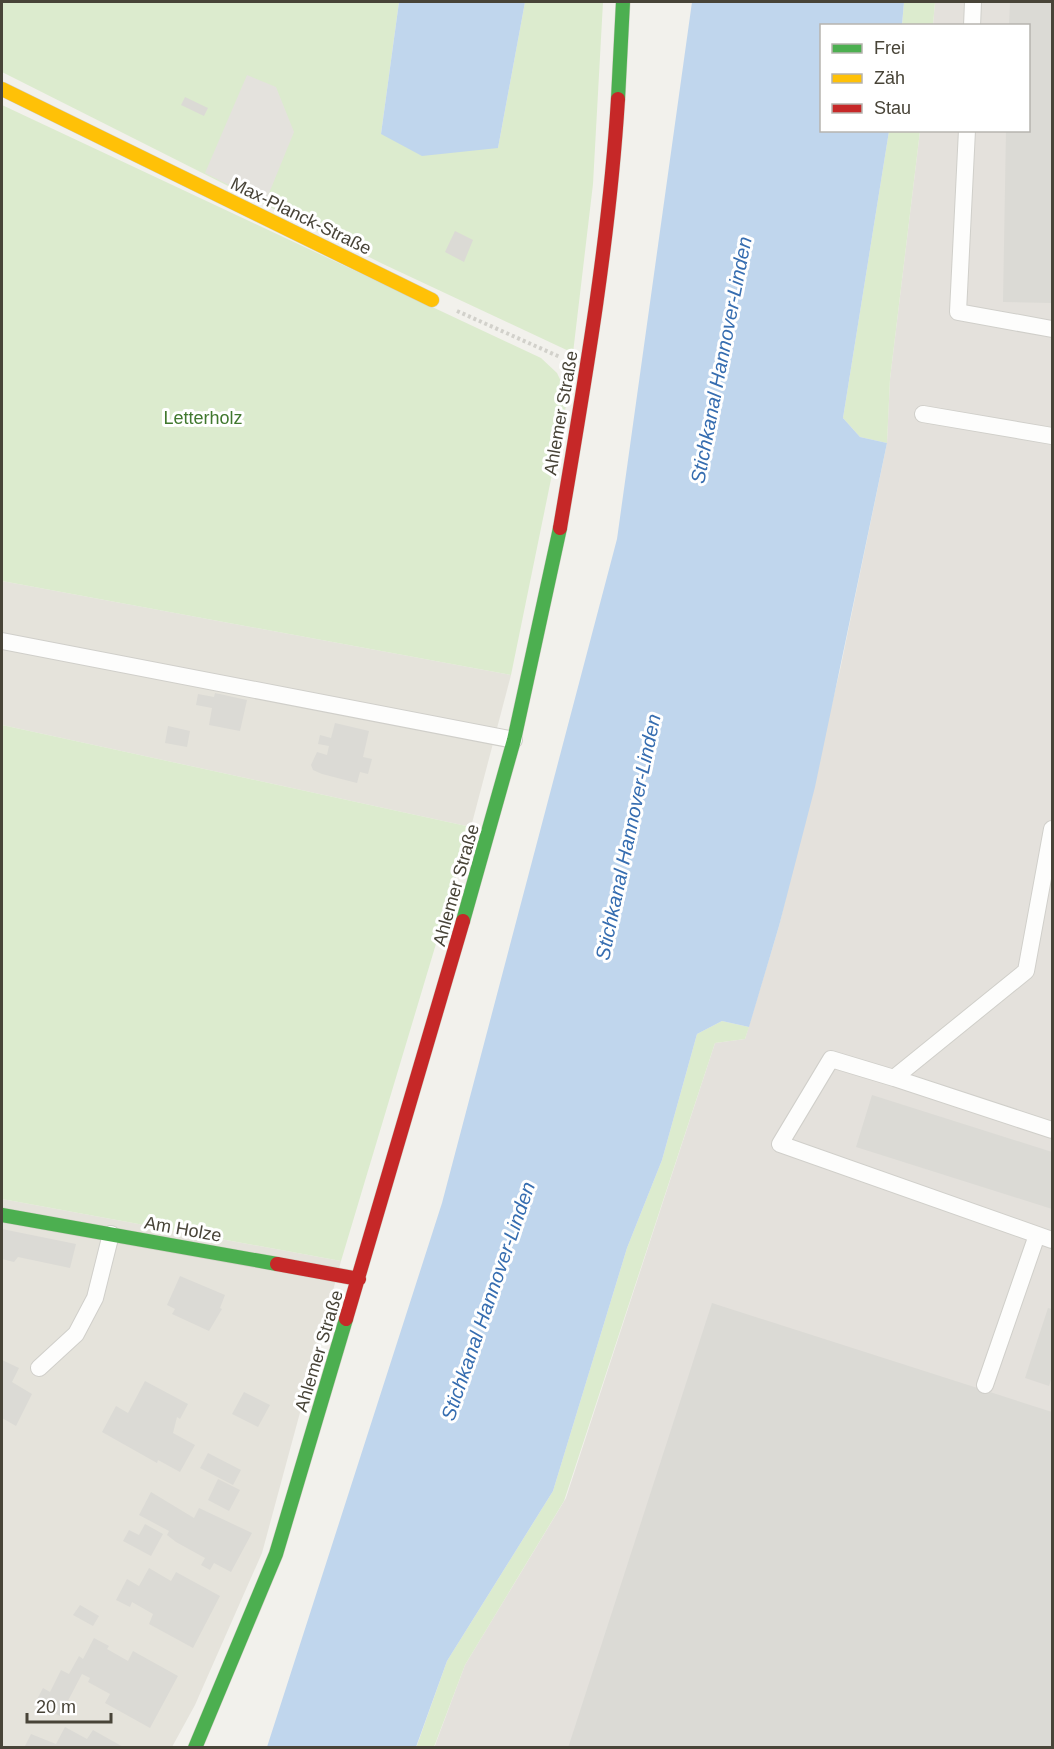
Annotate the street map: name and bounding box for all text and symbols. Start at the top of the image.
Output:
legend [820,24,1030,132]
text: Frei [874,38,905,58]
text: Zäh [874,68,905,88]
text: Stau [874,98,911,118]
street label: Max-Planck-Straße [227,173,375,259]
water label: Stichkanal Hannover-Linden [686,235,756,485]
street label: Ahlemer Straße [540,349,582,477]
park label: Letterholz [163,408,243,428]
water label: Stichkanal Hannover-Linden [591,712,665,962]
street label: Ahlemer Straße [429,822,483,948]
water label: Stichkanal Hannover-Linden [437,1179,539,1423]
street label: Am Holze [143,1212,223,1246]
street label: Ahlemer Straße [291,1288,347,1414]
scale bar [27,1686,111,1724]
text: 20 m [36,1697,76,1717]

